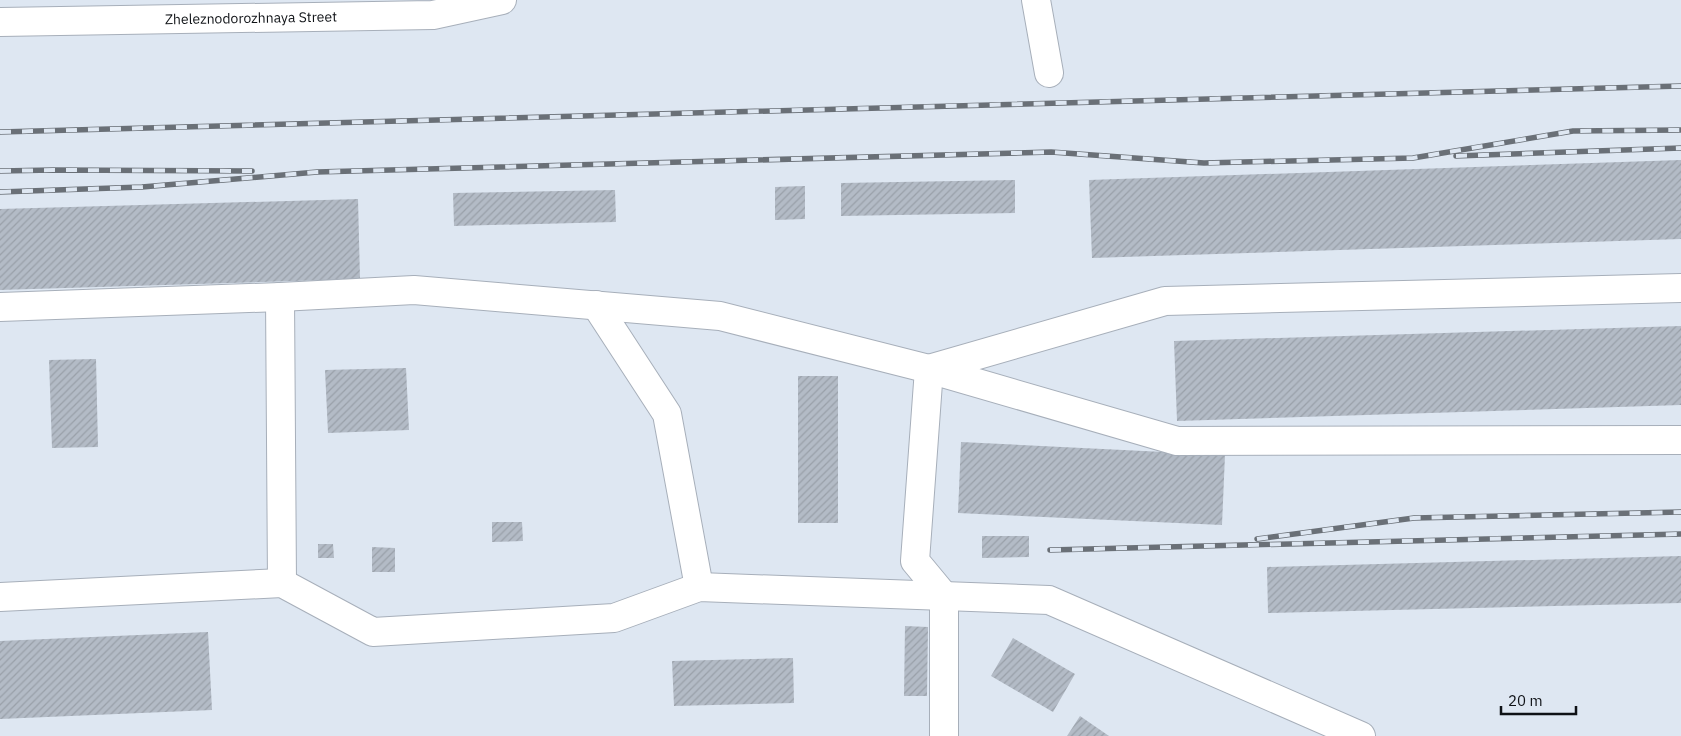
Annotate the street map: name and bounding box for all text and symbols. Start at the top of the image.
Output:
street label: Zheleznodorozhnaya Street [165,8,337,28]
scale bar [1501,684,1576,716]
text: 20 m [1508,691,1543,710]

